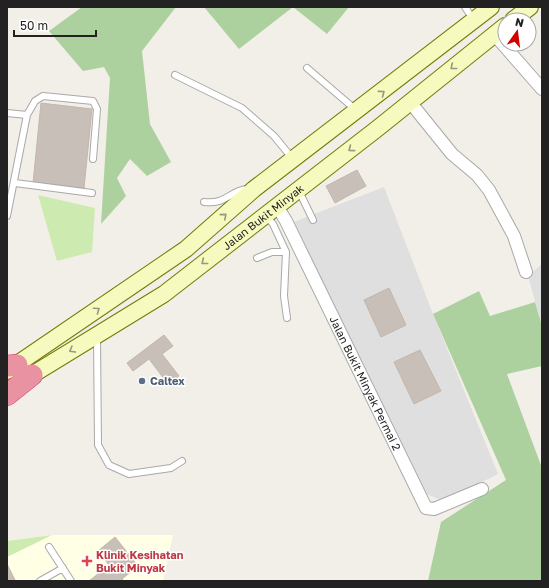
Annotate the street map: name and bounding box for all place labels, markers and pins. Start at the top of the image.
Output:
place label: Caltex [150,374,185,387]
marker: Caltex [137,376,147,386]
place label: Klinik Kesihatan Bukit Minyak [96,548,184,574]
marker: Klinik Kesihatan Bukit Minyak [81,555,93,567]

